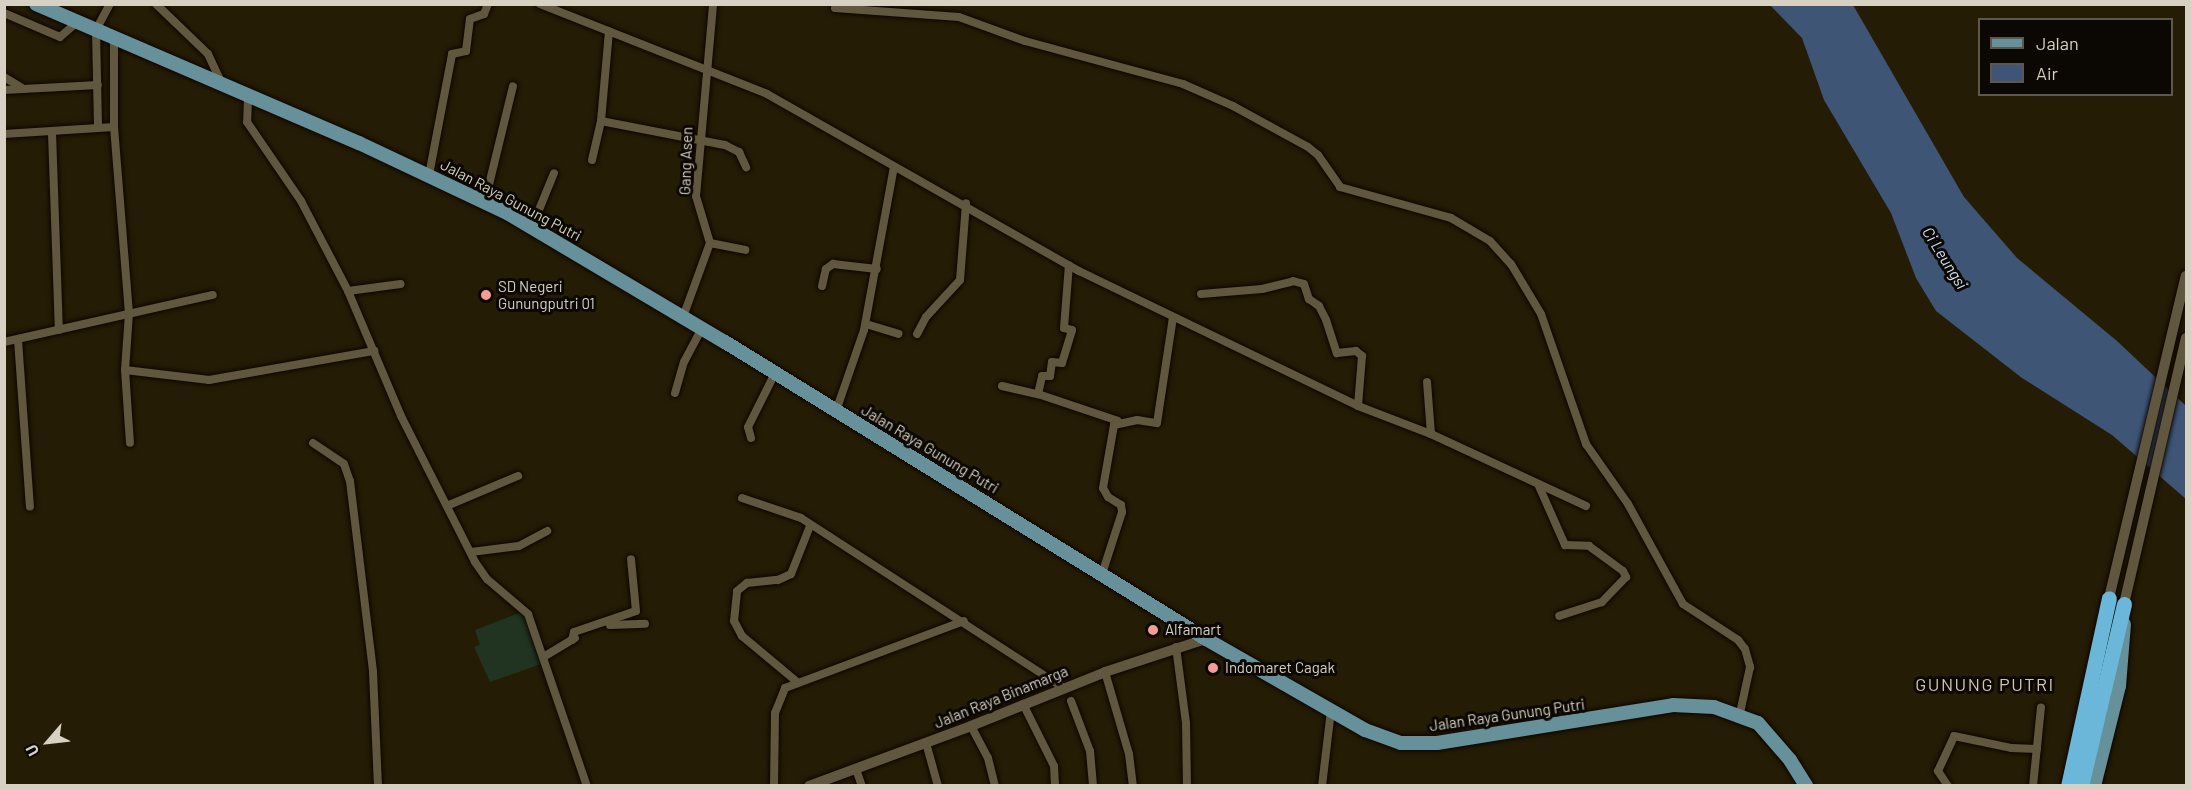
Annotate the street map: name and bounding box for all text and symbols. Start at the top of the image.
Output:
legend [1978,18,2173,96]
text: Jalan [2036,32,2079,54]
text: Air [2036,62,2058,84]
street label: Gang Asen [676,127,696,195]
street label: Jalan Raya Gunung Putri [438,155,584,245]
water label: Ci Leungsi [1918,223,1972,293]
place label: SD Negeri Gunungputri 01 [498,277,595,312]
marker: SD Negeri Gunungputri 01 [479,288,493,302]
street label: Jalan Raya Gunung Putri [858,401,1002,497]
place label: Alfamart [1165,621,1221,639]
marker: Alfamart [1146,623,1160,637]
place label: Indomaret Cagak [1225,659,1335,677]
marker: Indomaret Cagak [1206,661,1220,675]
street label: Jalan Raya Binamarga [931,662,1071,732]
district label: GUNUNG PUTRI [1915,673,2055,695]
street label: Jalan Raya Gunung Putri [1428,695,1586,735]
north arrow [18,712,78,772]
text: U [21,742,42,760]

